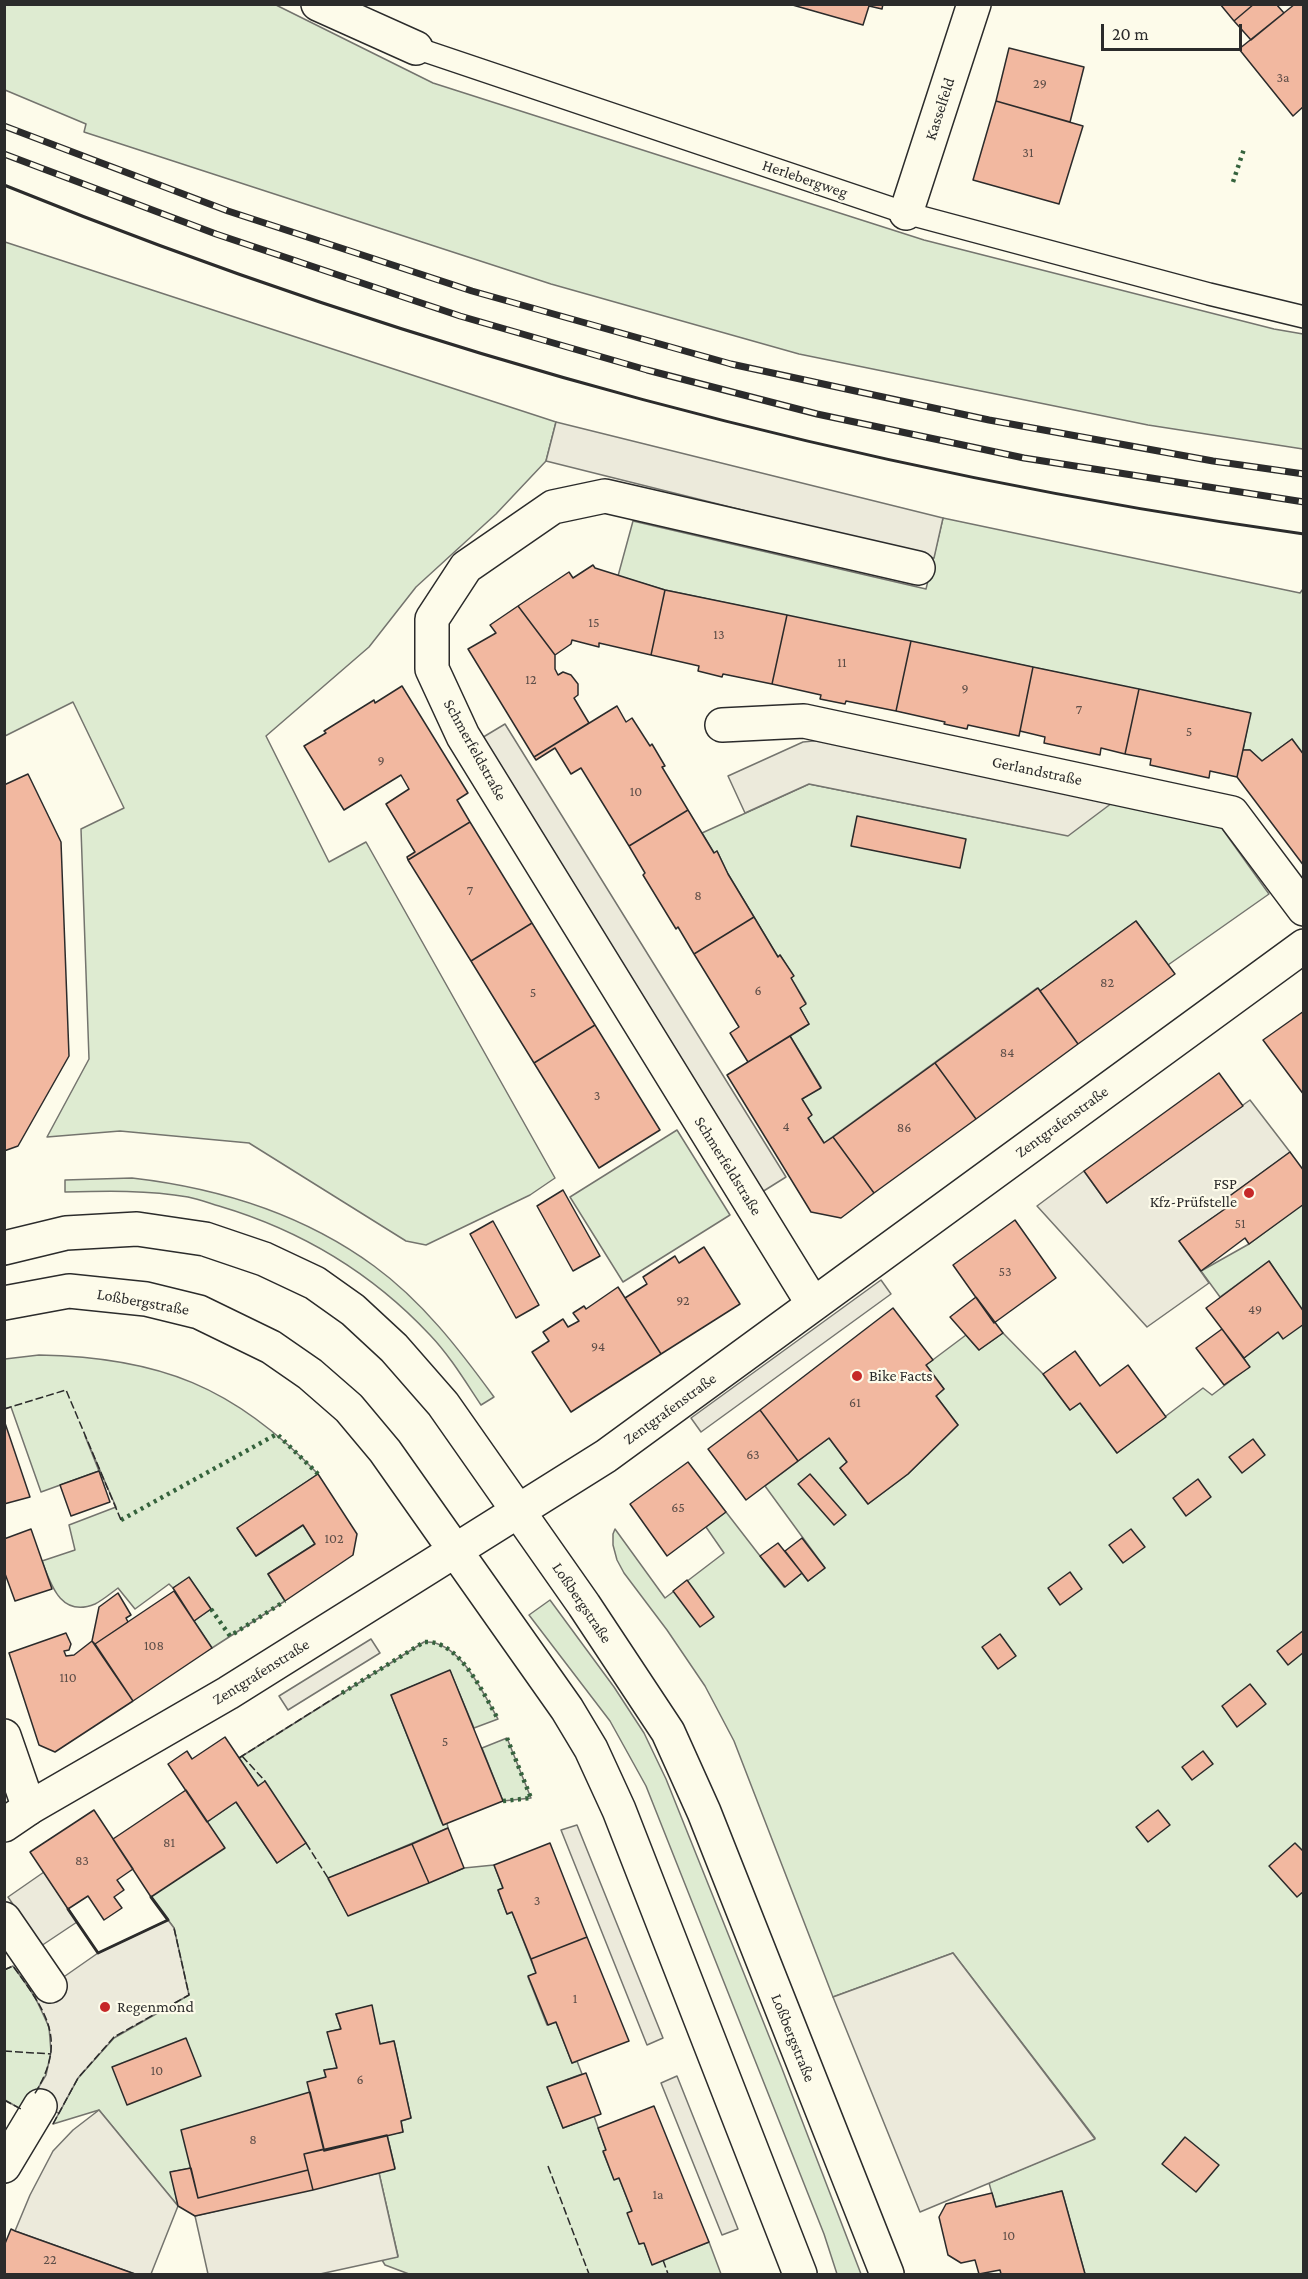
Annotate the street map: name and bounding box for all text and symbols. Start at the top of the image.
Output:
scale bar [1104,12,1245,50]
text: 20 m [1112,24,1149,44]
house number: 3a [1276,70,1290,86]
street label: Kasselfeld [921,75,959,143]
house number: 29 [1033,76,1047,92]
house number: 31 [1022,145,1034,161]
street label: Herlebergweg [760,155,850,203]
house number: 15 [588,615,600,631]
house number: 13 [713,627,725,643]
house number: 11 [837,655,847,671]
house number: 12 [525,672,537,688]
house number: 9 [961,681,969,697]
street label: Schmerfeldstraße [439,696,511,804]
house number: 7 [1076,702,1082,718]
house number: 5 [1186,724,1192,740]
street label: Gerlandstraße [990,752,1084,790]
house number: 9 [377,753,385,769]
house number: 10 [630,784,642,800]
house number: 7 [467,883,473,899]
house number: 8 [694,888,702,904]
house number: 82 [1100,975,1114,991]
house number: 6 [754,983,762,999]
house number: 5 [530,985,536,1001]
house number: 84 [1000,1045,1014,1061]
street label: Zentgrafenstraße [1012,1082,1112,1162]
house number: 3 [594,1088,600,1104]
street label: Schmerfeldstraße [690,1113,766,1219]
house number: 4 [782,1119,790,1135]
house number: 86 [897,1120,911,1136]
place label: FSP Kfz-Prüfstelle [1150,1174,1237,1212]
marker: FSP Kfz-Prüfstelle [1242,1186,1256,1200]
house number: 51 [1234,1216,1246,1232]
house number: 53 [998,1264,1012,1280]
street label: Loßbergstraße [95,1284,191,1320]
house number: 92 [676,1293,690,1309]
house number: 49 [1248,1302,1262,1318]
house number: 94 [591,1339,605,1355]
place label: Bike Facts [869,1366,933,1386]
street label: Zentgrafenstraße [620,1369,720,1449]
marker: Bike Facts [850,1369,864,1383]
house number: 61 [849,1395,861,1411]
house number: 63 [746,1447,760,1463]
house number: 65 [671,1500,685,1516]
house number: 102 [324,1531,344,1547]
street label: Loßbergstraße [548,1559,616,1647]
street label: Zentgrafenstraße [209,1635,313,1709]
house number: 108 [144,1638,164,1654]
house number: 110 [59,1670,77,1686]
house number: 5 [442,1734,448,1750]
house number: 81 [163,1835,175,1851]
house number: 83 [75,1853,89,1869]
house number: 3 [534,1893,540,1909]
house number: 1 [573,1991,577,2007]
street label: Loßbergstraße [767,1991,819,2085]
place label: Regenmond [117,1997,194,2017]
marker: Regenmond [98,2000,112,2014]
house number: 10 [151,2063,163,2079]
house number: 6 [356,2072,364,2088]
house number: 8 [249,2132,257,2148]
house number: 1a [652,2187,664,2203]
house number: 10 [1003,2228,1015,2244]
house number: 22 [43,2252,57,2268]

